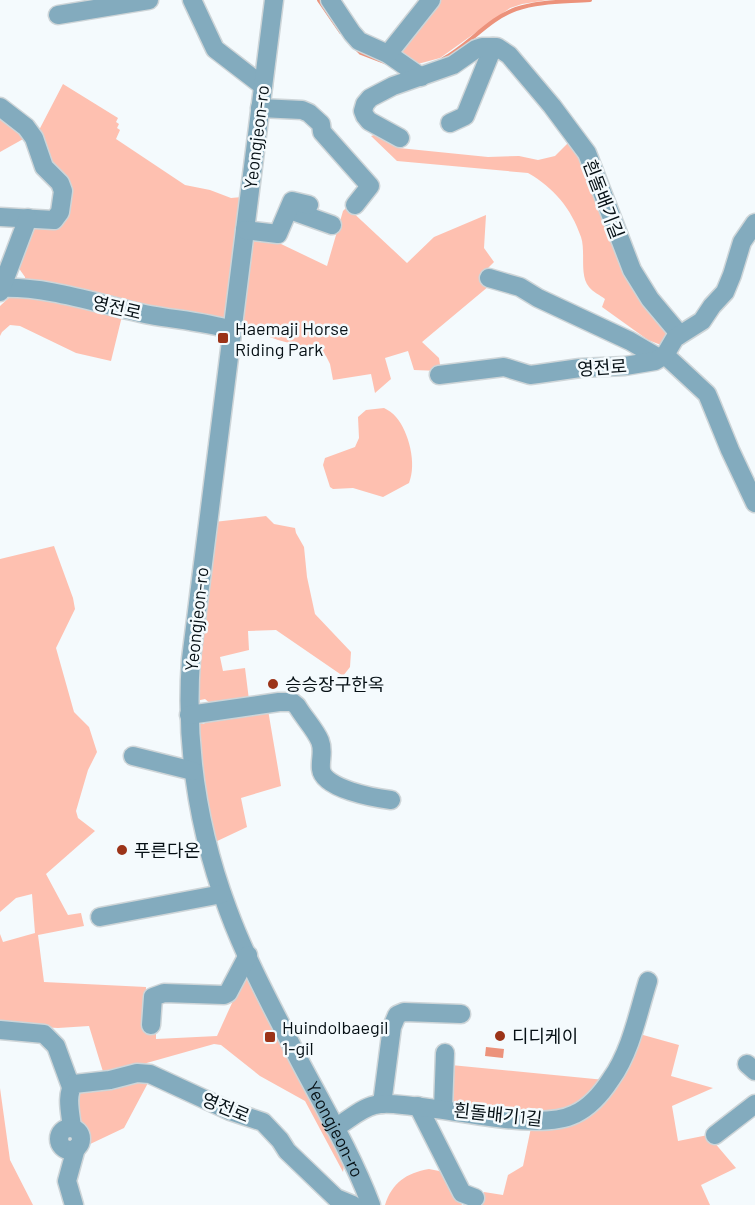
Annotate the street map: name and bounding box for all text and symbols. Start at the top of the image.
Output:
street label: Yeongjeon-ro [239,84,273,190]
street label: 흰돌배기길 [579,156,629,242]
street label: 영전로 [90,291,144,323]
place label: Haemaji Horse Riding Park [235,317,349,360]
marker: Haemaji Horse Riding Park [216,331,230,345]
street label: 영전로 [576,354,628,380]
street label: Yeongjeon-ro [180,566,212,672]
place label: 승승장구한옥 [285,673,384,695]
marker: 승승장구한옥 [266,677,280,691]
place label: 푸른다온 [134,839,200,861]
marker: 푸른다온 [115,843,129,857]
place label: Huindolbaegil 1-gil [282,1016,388,1059]
place label: 디디케이 [512,1025,578,1047]
marker: 디디케이 [493,1029,507,1043]
marker: Huindolbaegil 1-gil [263,1030,277,1044]
street label: Yeongjeon-ro [302,1077,369,1180]
street label: 영전로 [199,1087,253,1127]
street label: 흰돌배기1길 [453,1098,543,1130]

